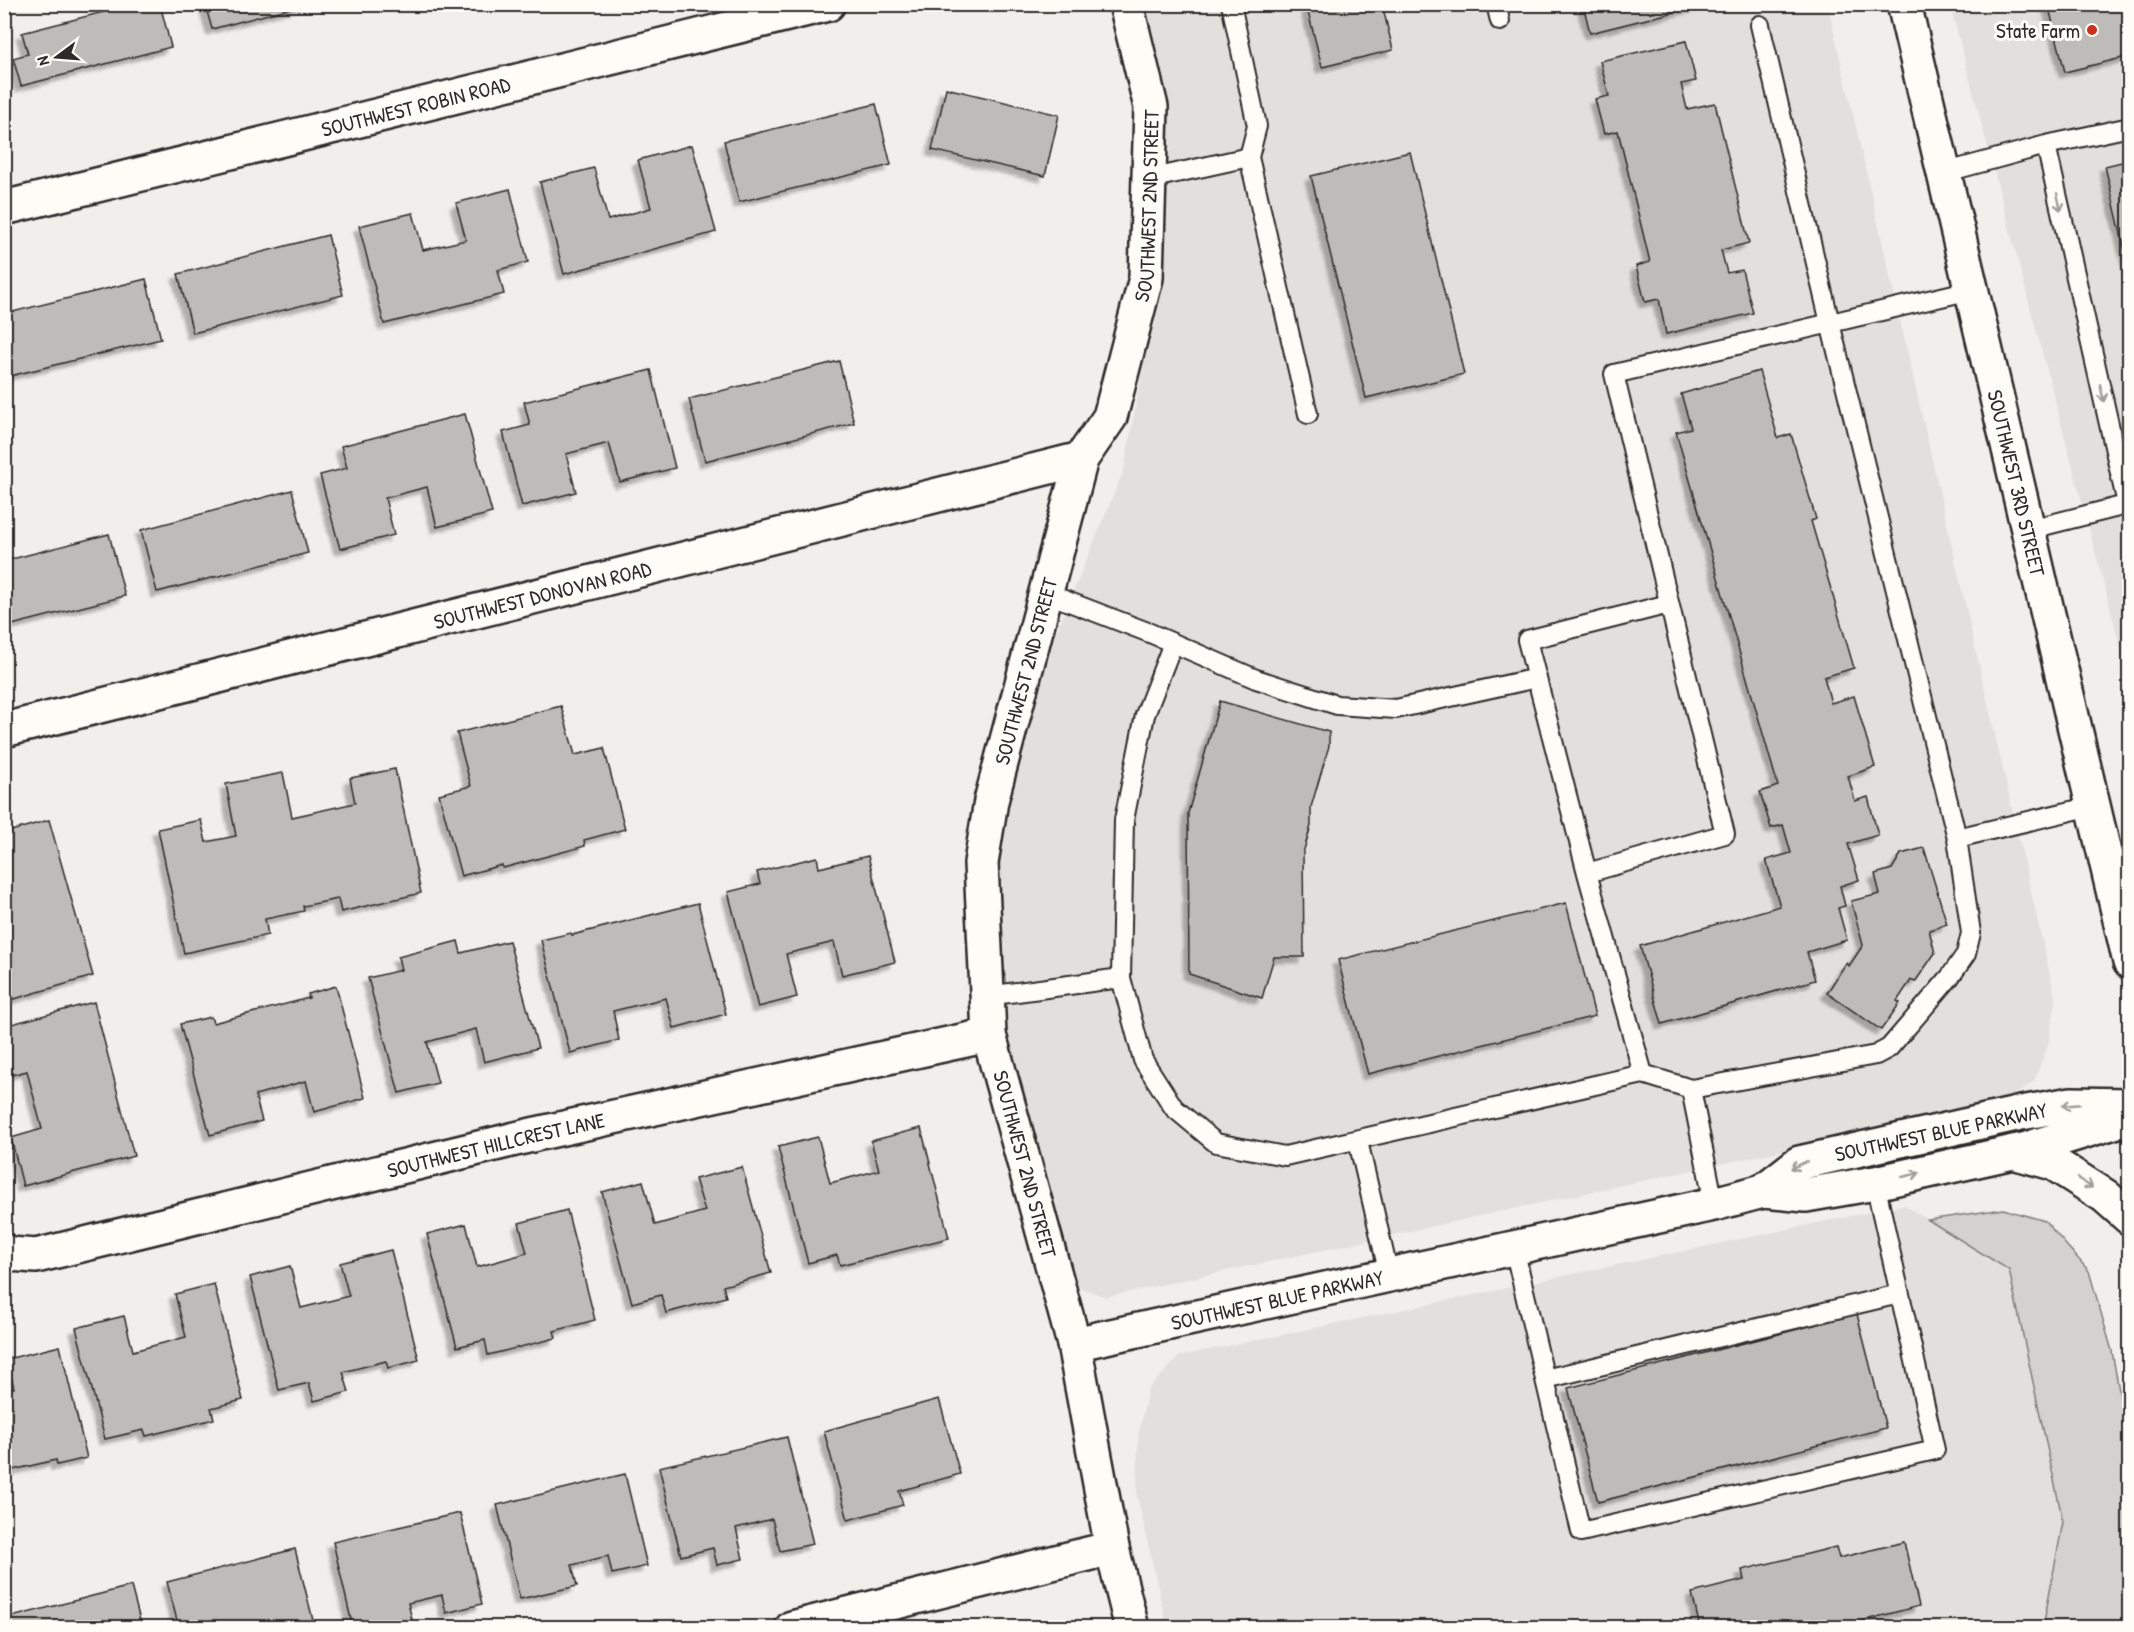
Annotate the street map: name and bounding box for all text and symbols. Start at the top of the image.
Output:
place label: State Farm [1996,16,2080,45]
marker: State Farm [2085,23,2099,37]
north arrow [27,27,87,87]
text: N [31,54,54,68]
street label: SOUTHWEST ROBIN ROAD [318,69,513,143]
street label: SOUTHWEST 2ND STREET [1126,108,1165,305]
one-way arrow [2054,192,2065,212]
one-way arrow [2097,382,2108,402]
street label: SOUTHWEST 3RD STREET [1981,387,2053,580]
street label: SOUTHWEST DONOVAN ROAD [430,553,654,636]
street label: SOUTHWEST 2ND STREET [987,573,1064,768]
street label: SOUTHWEST 2ND STREET [986,1067,1064,1262]
street label: SOUTHWEST BLUE PARKWAY [1832,1095,2051,1169]
one-way arrow [2062,1100,2082,1111]
street label: SOUTHWEST HILLCREST LANE [384,1105,607,1184]
one-way arrow [1791,1160,1809,1172]
one-way arrow [1901,1169,1920,1180]
one-way arrow [2076,1178,2093,1190]
street label: SOUTHWEST BLUE PARKWAY [1168,1262,1387,1337]

